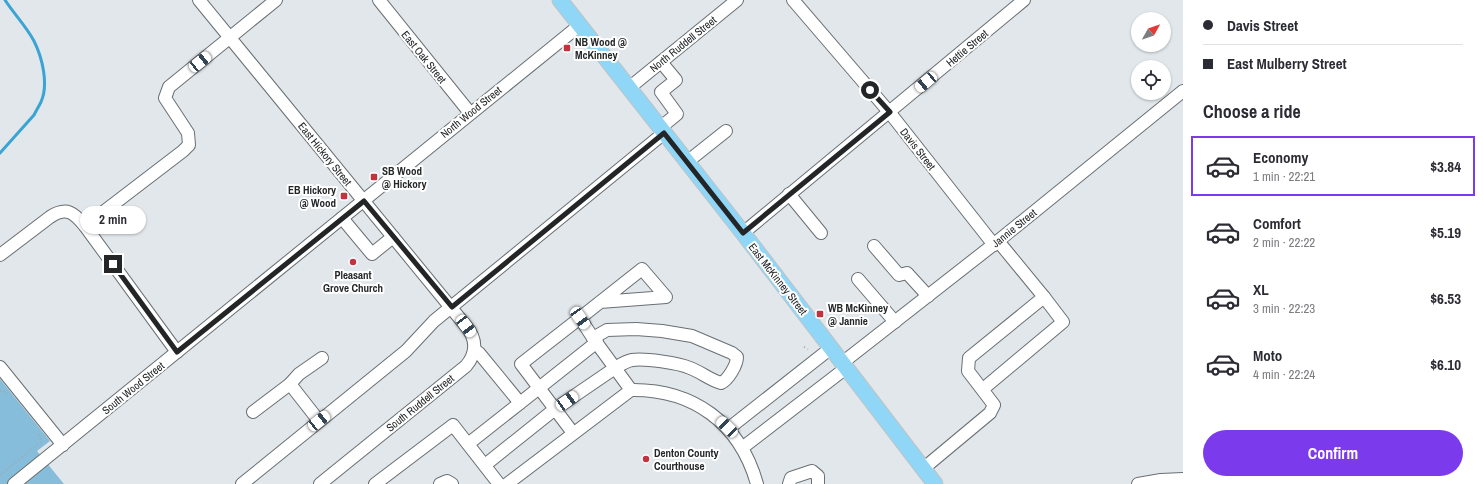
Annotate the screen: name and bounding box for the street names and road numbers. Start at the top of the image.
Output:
street label: North Ruddell Street [647,13,720,75]
street label: Hettie Street [943,26,991,70]
street label: East Oak Street [399,28,450,87]
street label: North Wood Street [438,83,505,141]
street label: East Hickory Street [295,119,355,189]
street label: Davis Street [897,125,939,173]
street label: Jannie Street [989,205,1040,250]
street label: East McKinney Street [746,240,811,318]
street label: South Wood Street [99,358,167,417]
street label: South Ruddell Street [383,371,457,435]

